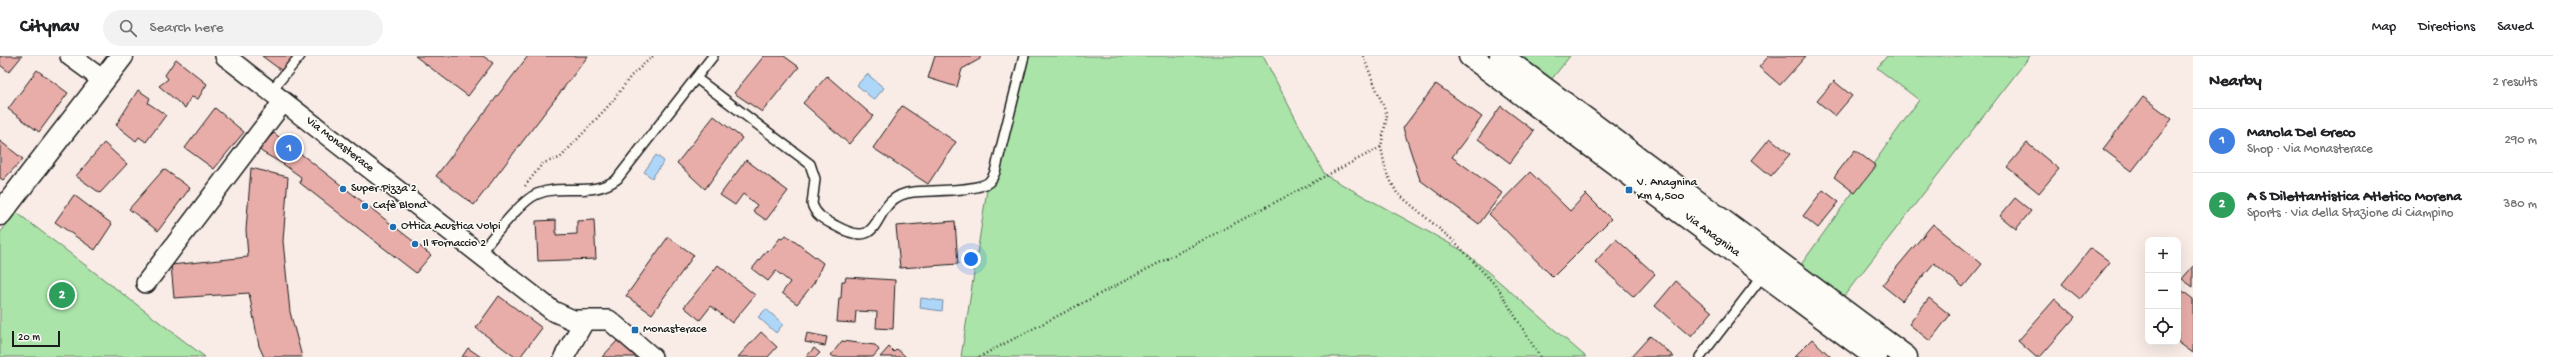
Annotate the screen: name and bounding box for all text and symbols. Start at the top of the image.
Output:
search box [103,10,383,46]
text: Citynav [20,16,79,39]
icon: search [117,17,139,39]
text: Search here [149,19,223,37]
text: Map [2372,19,2396,36]
text: Directions [2418,19,2475,36]
text: Saved [2497,19,2533,36]
text: Nearby [2209,72,2262,92]
text: 2 results [2492,75,2537,90]
street label: Via Monasterace [302,114,377,176]
text: Manola Del Greco [2247,124,2356,142]
pin: 1 [276,133,302,163]
text: 1 [2219,133,2225,148]
text: 290 m [2504,133,2537,148]
text: Shop · Via Monasterace [2247,142,2373,157]
place label: V. Anagnina Km 4,500 [1636,176,1698,204]
place label: Super Pizza 2 [351,182,417,196]
marker: Super Pizza 2 [338,184,348,194]
marker: V. Anagnina Km 4,500 [1624,185,1634,195]
text: A S Dilettantistica Atletico Morena [2247,188,2461,206]
text: 2 [2219,197,2225,212]
text: 380 m [2503,197,2537,212]
place label: Cafè Blond [373,199,428,213]
marker: Cafè Blond [360,201,370,211]
text: Sports · Via della Stazione di Ciampino [2247,206,2454,221]
street label: Via Anagnina [1680,209,1743,261]
place label: Ottica Acustica Volpi [401,220,501,234]
marker: Ottica Acustica Volpi [388,222,398,232]
place label: Il Fornaccio 2 [423,237,486,251]
map controls [2145,237,2181,345]
button: + [2145,237,2181,273]
marker: Il Fornaccio 2 [410,239,420,249]
your location [961,249,981,269]
button: − [2145,273,2181,309]
pin: 2 [49,280,75,310]
button: locate [2145,309,2181,345]
place label: Monasterace [643,323,707,337]
marker: Monasterace [630,325,640,335]
scale bar [12,329,60,348]
text: 20 m [18,332,40,344]

